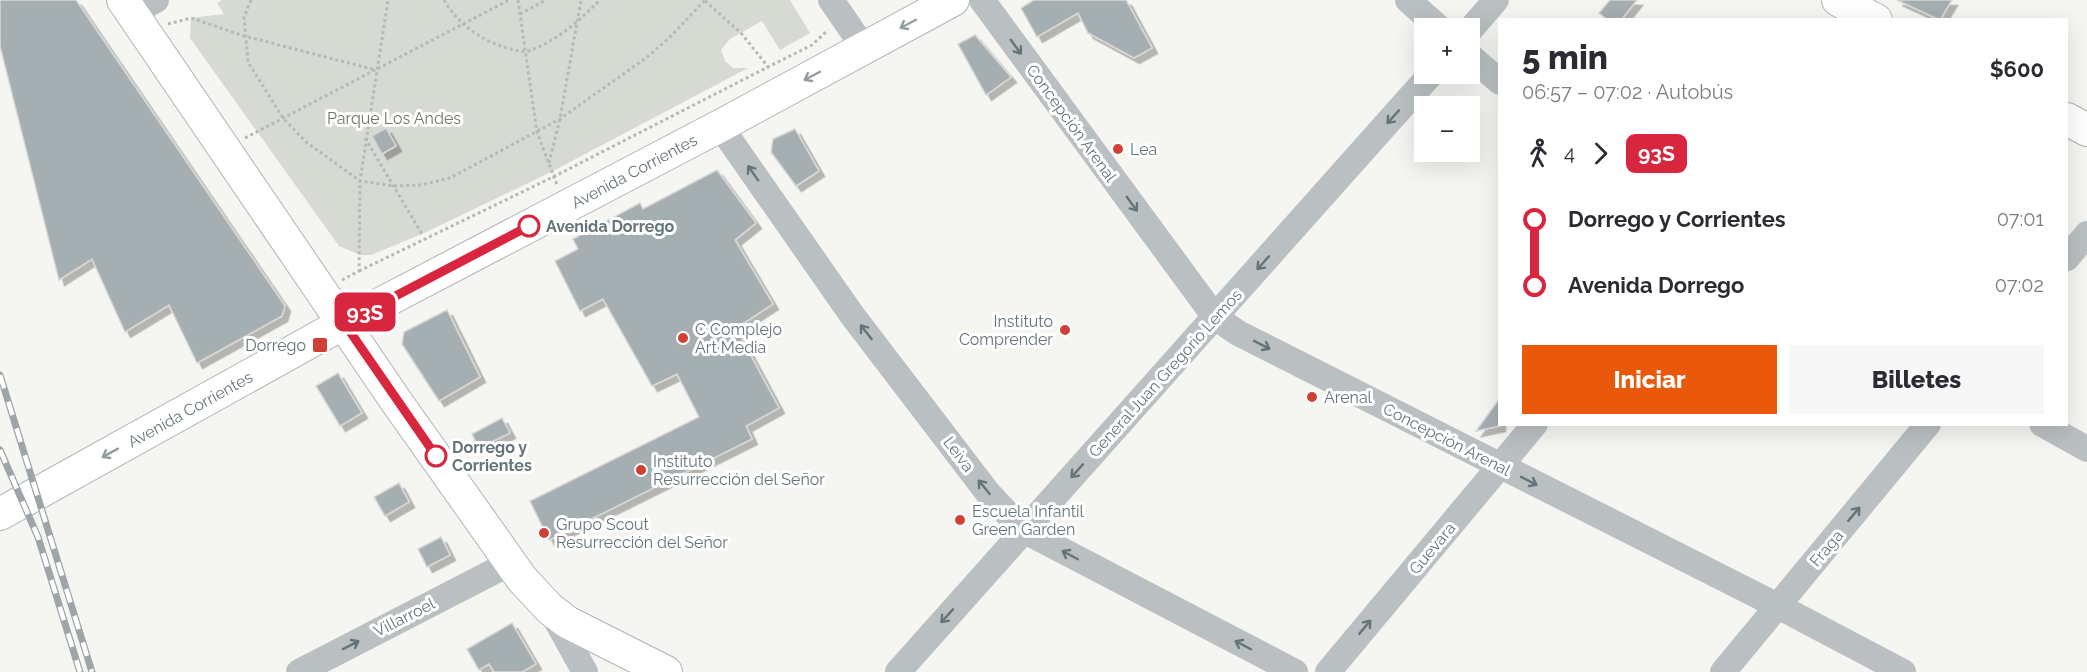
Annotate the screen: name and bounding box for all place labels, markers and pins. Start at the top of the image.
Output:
place label: Lea [1130,140,1157,159]
marker: Lea [1111,142,1125,156]
marker: Avenida Dorrego [518,215,540,237]
place label: Avenida Dorrego [546,217,675,236]
place label: Instituto Comprender [959,312,1053,349]
place label: C Complejo Art Media [695,320,782,357]
marker: Instituto Comprender [1058,323,1072,337]
marker: C Complejo Art Media [676,331,690,345]
place label: Dorrego [245,336,306,355]
marker: Dorrego [311,336,329,354]
place label: Arenal [1324,388,1373,407]
marker: Arenal [1305,390,1319,404]
place label: Dorrego y Corrientes [452,438,532,475]
marker: Dorrego y Corrientes [425,445,447,467]
place label: Instituto Resurrección del Señor [653,452,825,489]
marker: Instituto Resurrección del Señor [634,463,648,477]
place label: Escuela Infantil Green Garden [972,502,1085,539]
marker: Escuela Infantil Green Garden [953,513,967,527]
place label: Grupo Scout Resurrección del Señor [556,515,728,552]
marker: Grupo Scout Resurrección del Señor [537,526,551,540]

